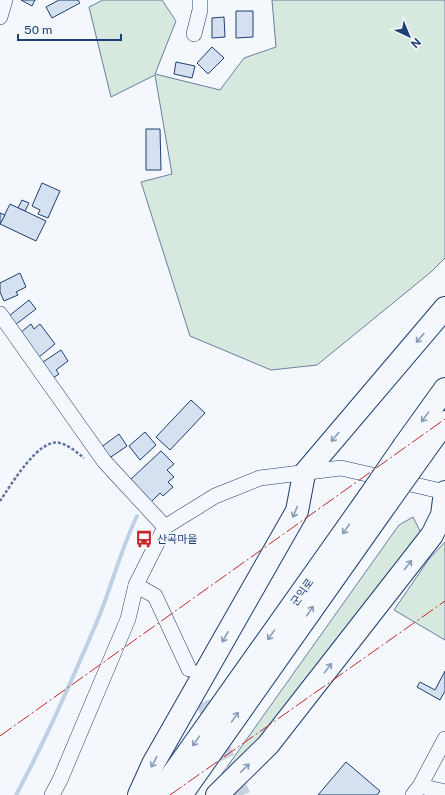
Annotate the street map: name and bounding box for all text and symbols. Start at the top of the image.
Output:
scale bar [18,16,121,42]
north arrow [389,16,429,56]
text: 50 m [24,23,52,37]
text: N [409,36,423,50]
one-way arrow [415,332,424,343]
one-way arrow [421,411,429,422]
one-way arrow [331,431,340,442]
one-way arrow [291,505,299,517]
one-way arrow [342,523,350,534]
bus stop icon: 산곡마을 [134,529,154,549]
place label: 산곡마을 [157,533,197,545]
one-way arrow [404,560,412,571]
street label: 군익로 [288,576,316,608]
one-way arrow [306,606,314,617]
one-way arrow [267,629,275,640]
one-way arrow [221,631,229,643]
one-way arrow [324,663,333,674]
one-way arrow [231,712,239,723]
one-way arrow [192,735,200,746]
one-way arrow [150,756,157,768]
one-way arrow [240,763,250,773]

